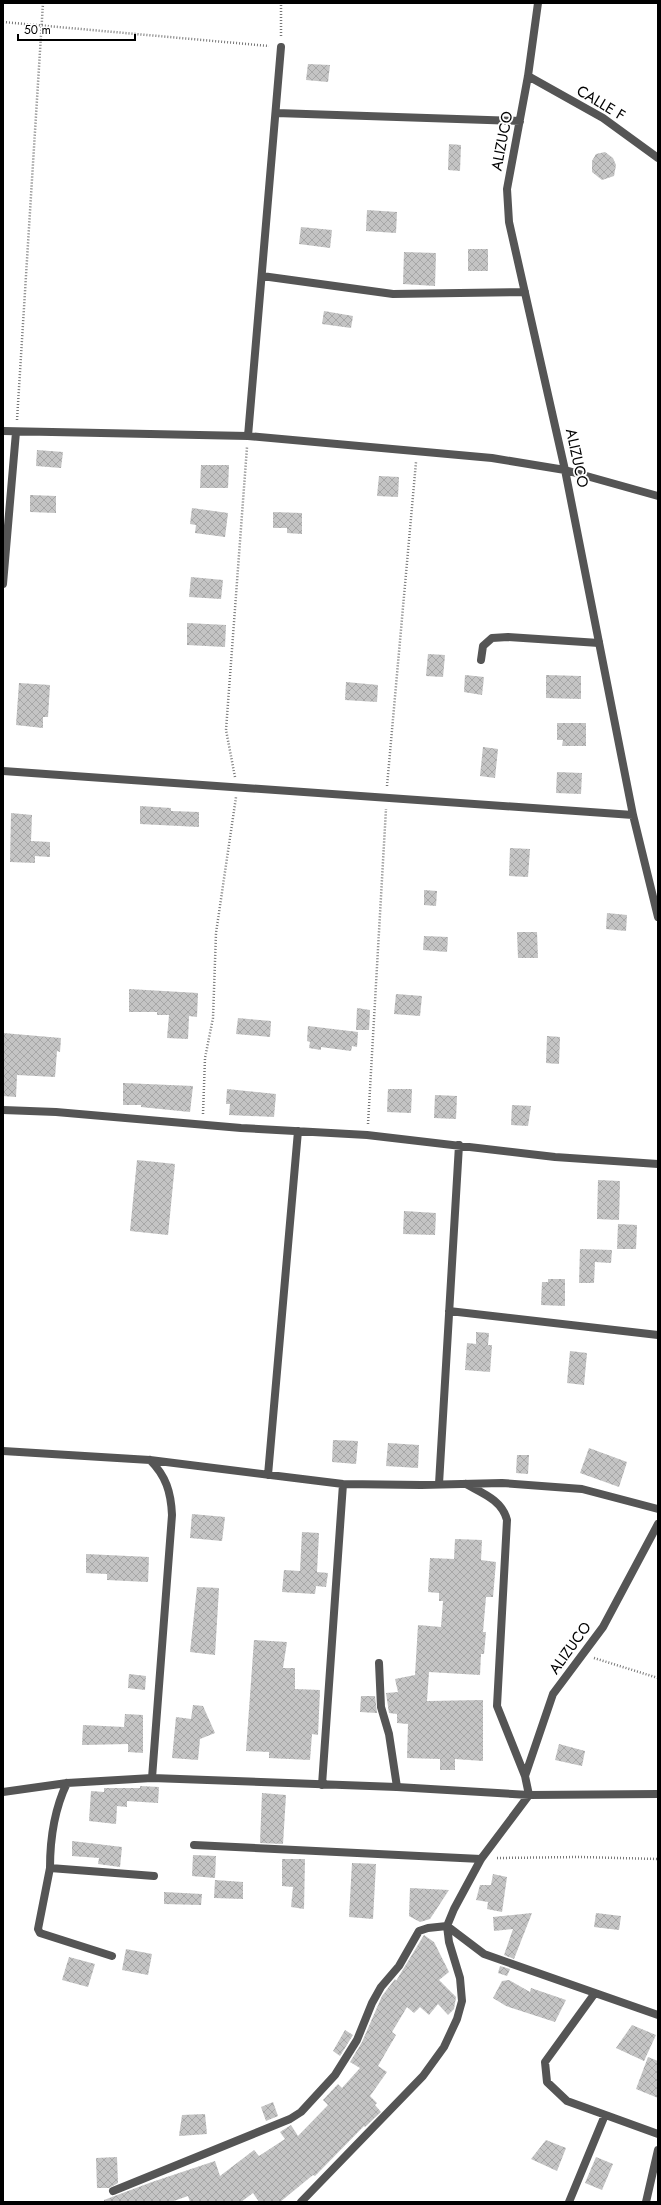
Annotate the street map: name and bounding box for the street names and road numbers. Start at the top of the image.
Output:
street label: CALLE F [572,80,630,126]
street label: ALIZUCO [485,109,519,173]
street label: ALIZUCO [560,426,594,490]
street label: ALIZUCO [543,1617,597,1679]

